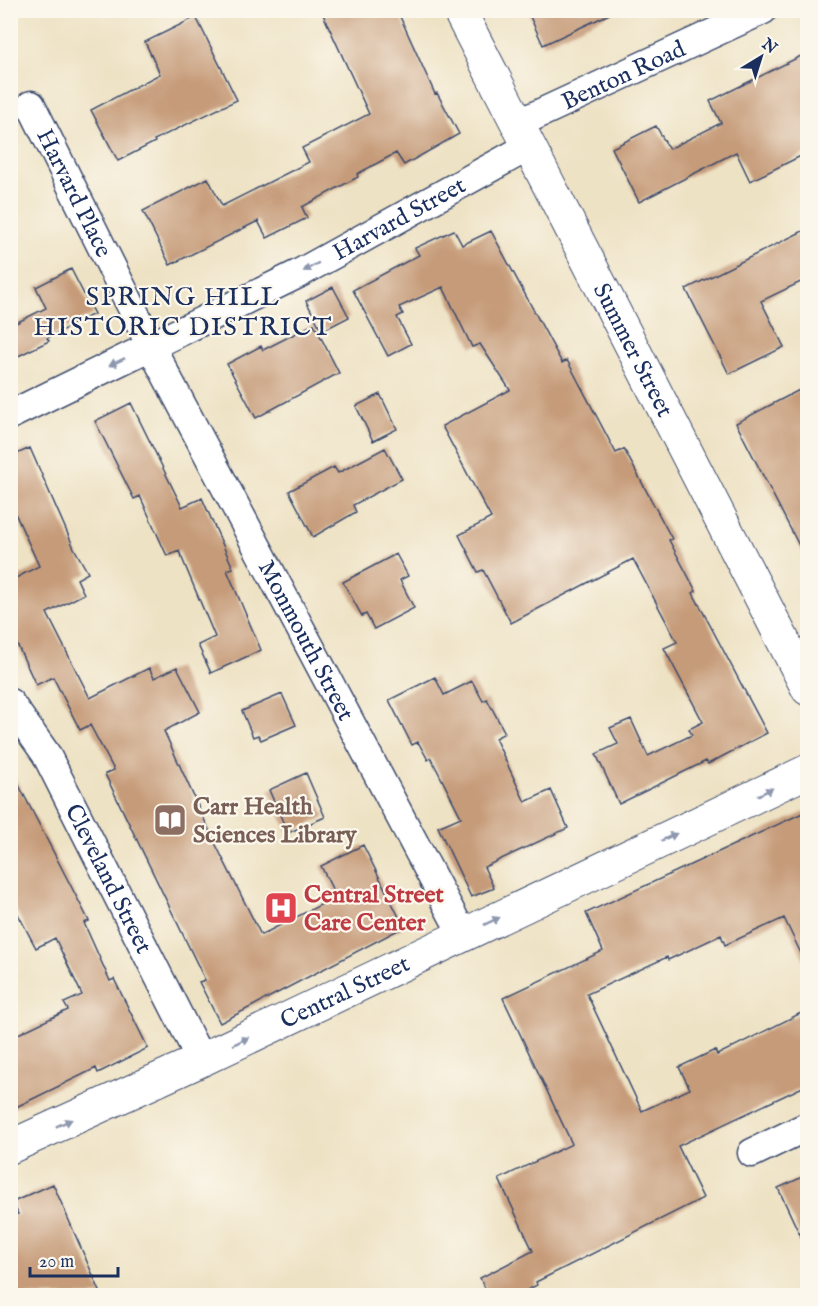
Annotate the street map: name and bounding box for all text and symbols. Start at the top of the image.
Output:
north arrow [731,27,791,87]
street label: Benton Road [557,34,691,118]
text: N [757,34,781,59]
street label: Harvard Place [28,124,118,263]
street label: Harvard Street [328,170,472,269]
one-way arrow [303,262,320,272]
street label: Summer Street [585,278,680,423]
district label: SPRING HILL HISTORIC DISTRICT [33,281,333,344]
one-way arrow [109,357,126,366]
street label: Monmouth Street [250,555,361,727]
one-way arrow [757,787,774,796]
place label: Carr Health Sciences Library [193,792,358,851]
street label: Cleveland Street [57,799,159,959]
library icon: Carr Health Sciences Library [152,802,188,838]
one-way arrow [660,833,677,842]
place label: Central Street Care Center [304,880,445,939]
hospital icon: Central Street Care Center [263,890,299,926]
one-way arrow [484,916,501,925]
street label: Central Street [276,949,415,1037]
one-way arrow [232,1037,249,1046]
one-way arrow [55,1118,72,1127]
scale bar [30,1240,118,1278]
text: 20 m [39,1251,74,1274]

